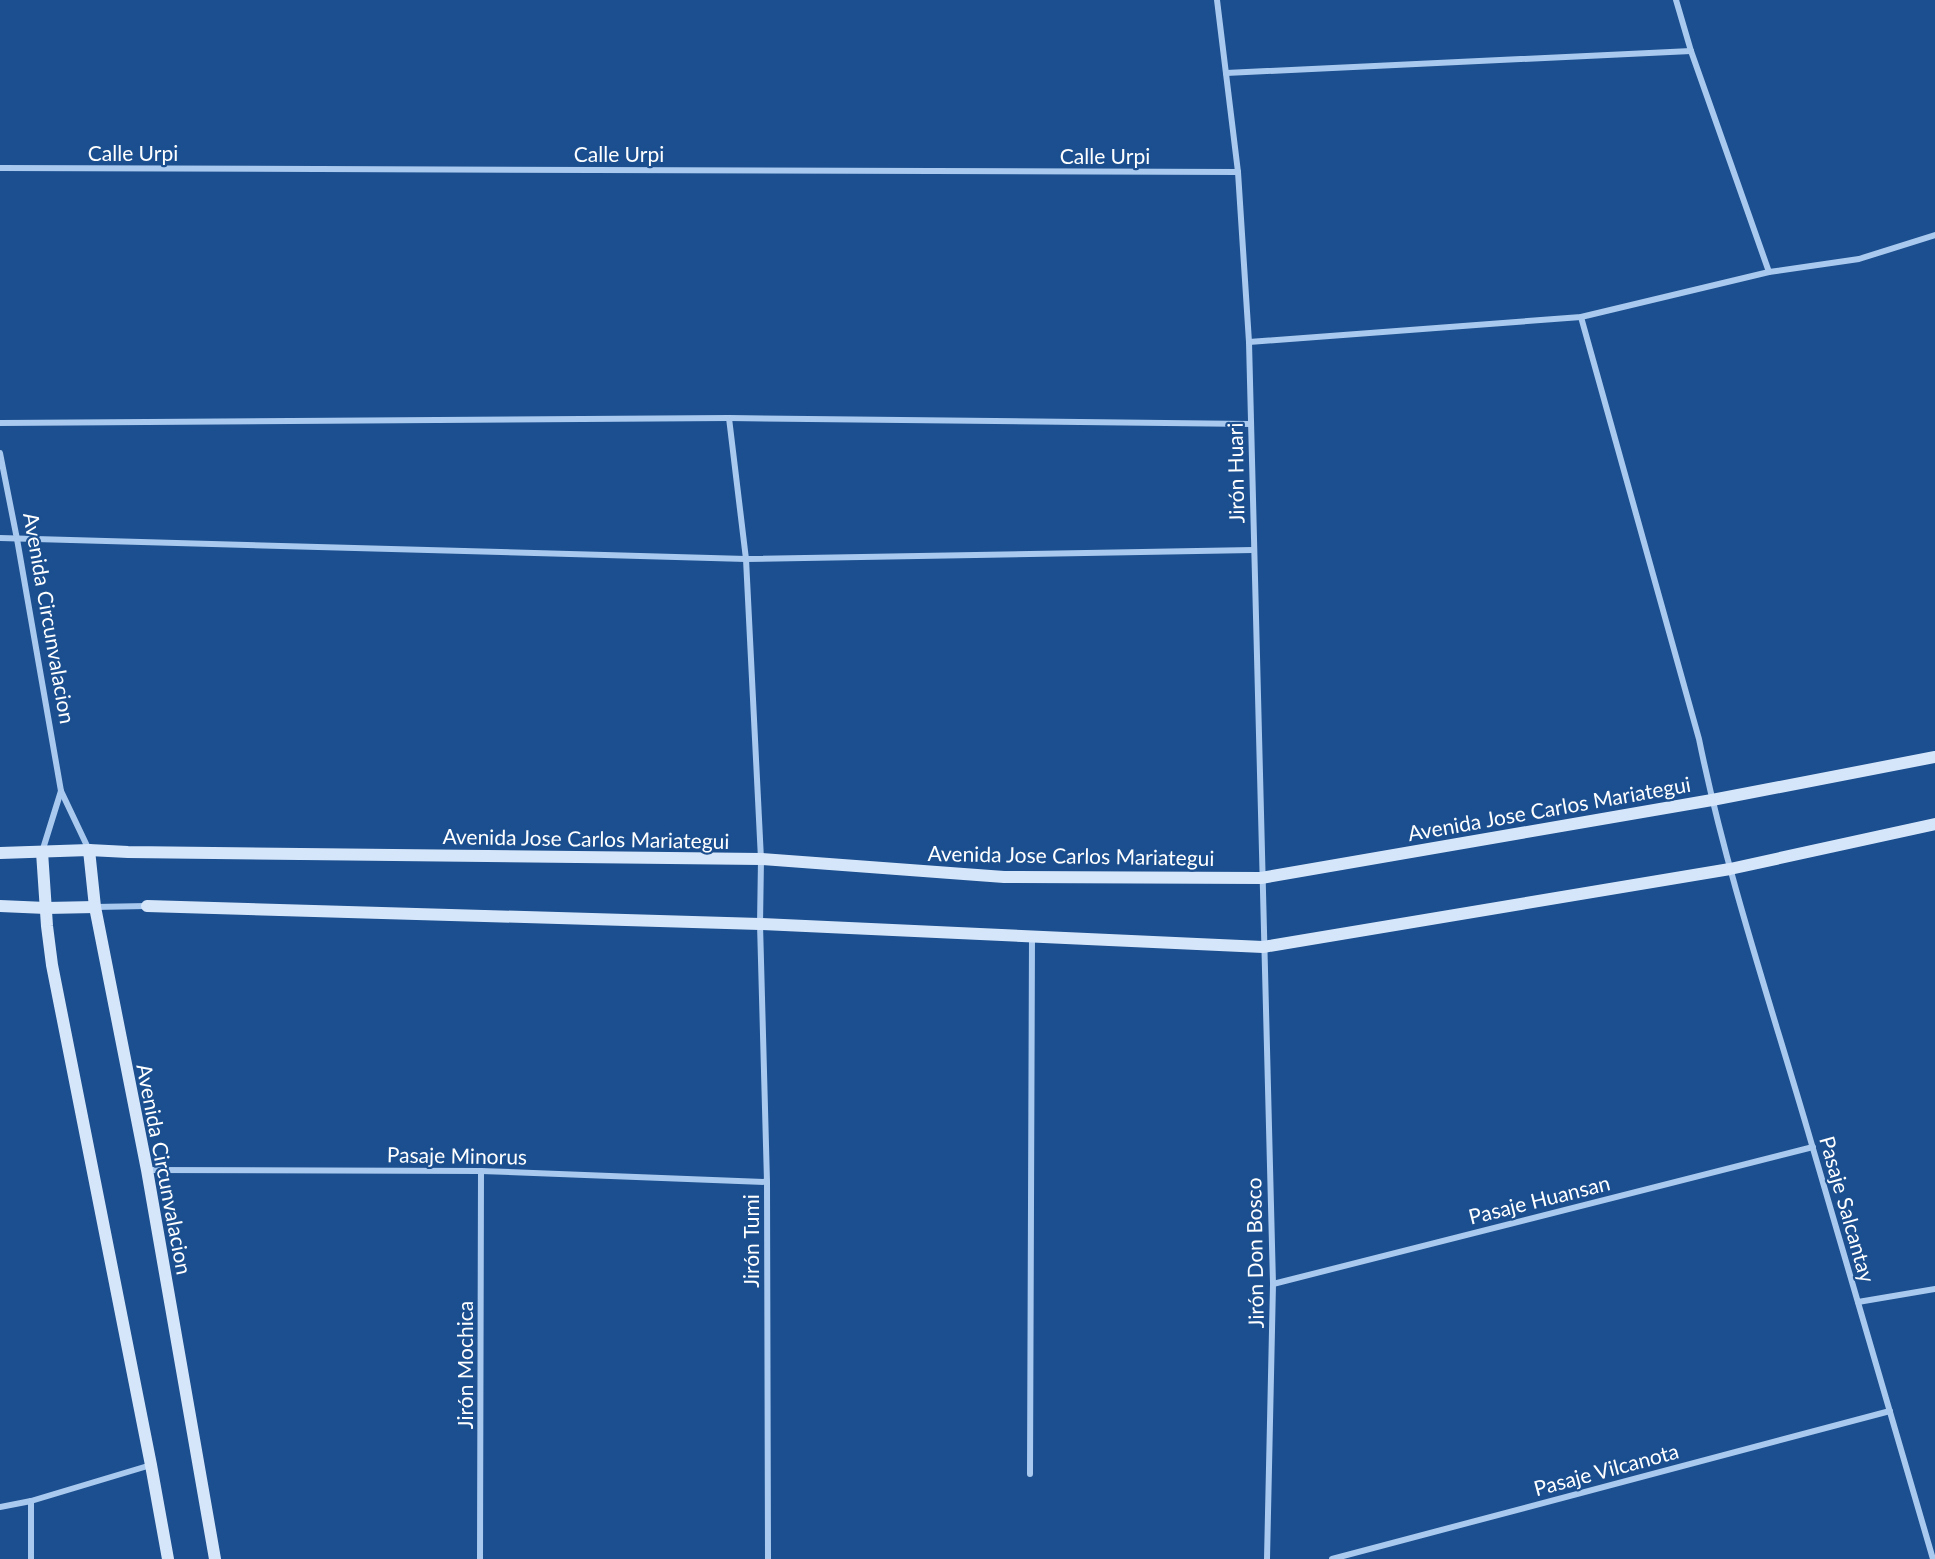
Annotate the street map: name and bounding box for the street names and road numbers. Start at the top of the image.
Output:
street label: Calle Urpi [88,140,178,165]
street label: Calle Urpi [574,141,664,166]
street label: Calle Urpi [1060,143,1150,168]
street label: Jirón Huari [1222,422,1248,524]
street label: Avenida Circunvalacion [19,510,81,726]
street label: Avenida Jose Carlos Mariategui [1406,771,1692,845]
street label: Avenida Jose Carlos Mariategui [442,823,730,853]
street label: Avenida Jose Carlos Mariategui [927,840,1215,870]
street label: Avenida Circunvalacion [132,1062,198,1276]
street label: Pasaje Salcantay [1815,1133,1881,1285]
street label: Pasaje Minorus [387,1141,527,1169]
street label: Pasaje Huansan [1466,1169,1612,1229]
street label: Jirón Don Bosco [1240,1177,1268,1329]
street label: Jirón Tumi [738,1194,763,1288]
street label: Jirón Mochica [452,1301,477,1429]
street label: Pasaje Vilcanota [1531,1438,1681,1500]

